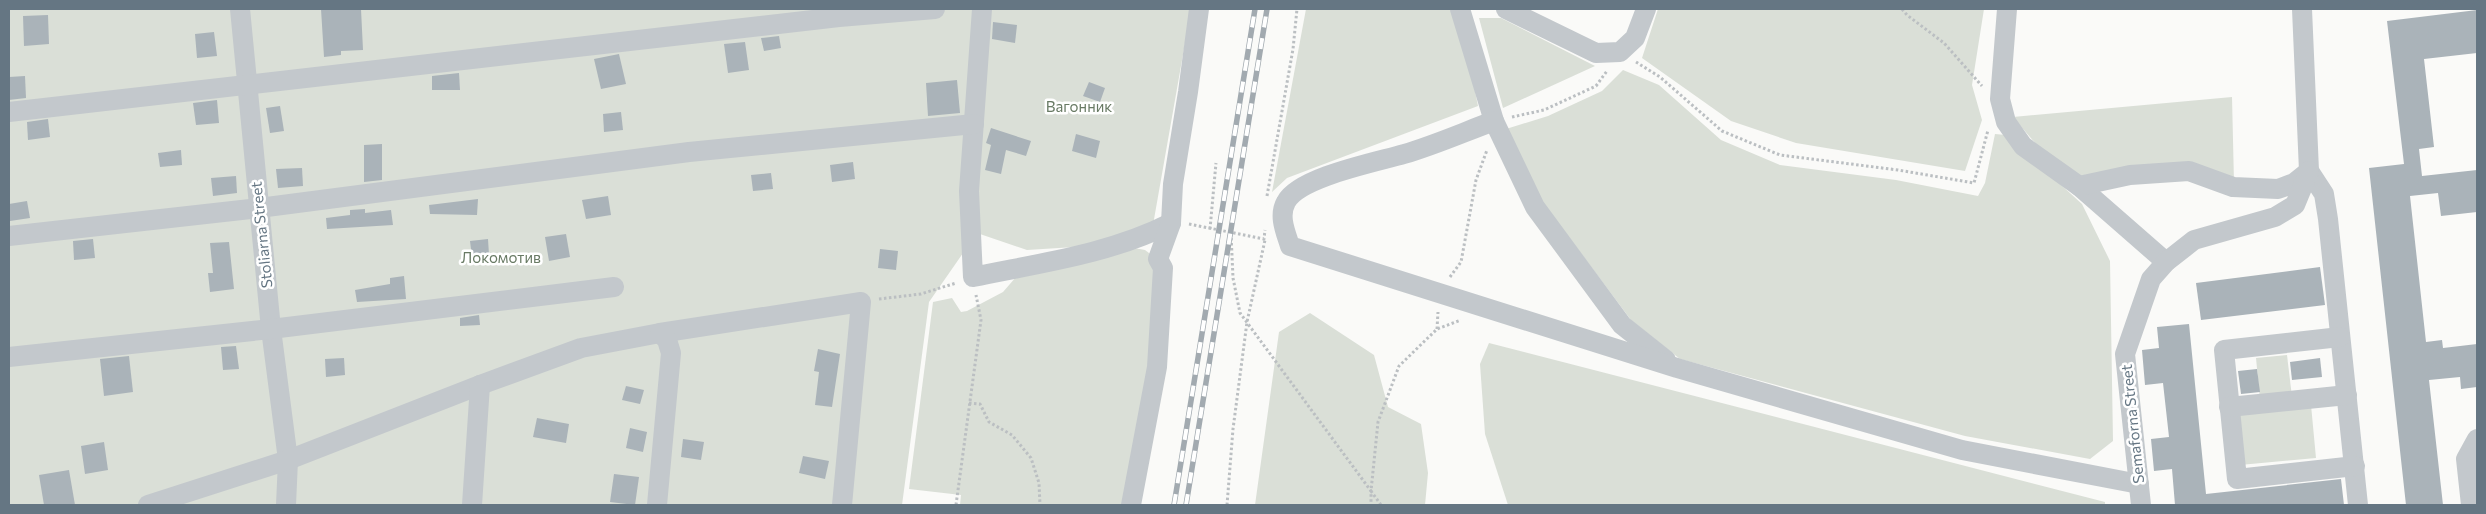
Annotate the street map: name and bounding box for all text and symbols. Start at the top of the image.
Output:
park label: Вагонник [1046,97,1112,115]
street label: Stoliarna Street [246,181,276,289]
park label: Локомотив [461,248,541,266]
street label: Semaforna Street [2117,363,2147,485]

